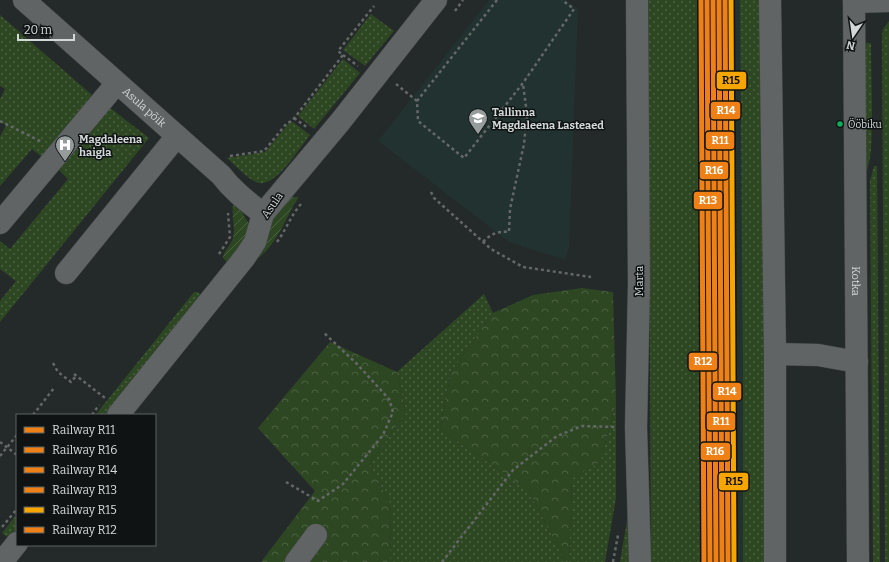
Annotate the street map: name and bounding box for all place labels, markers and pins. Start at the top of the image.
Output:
place label: Tallinna Magdaleena Lasteaed [492,106,604,132]
school or university icon: Tallinna Magdaleena Lasteaed [467,107,489,135]
place label: Ööbiku [848,118,882,131]
marker: Ööbiku [835,119,845,129]
place label: Magdaleena haigla [79,133,143,159]
hospital icon: Magdaleena haigla [54,134,76,162]

